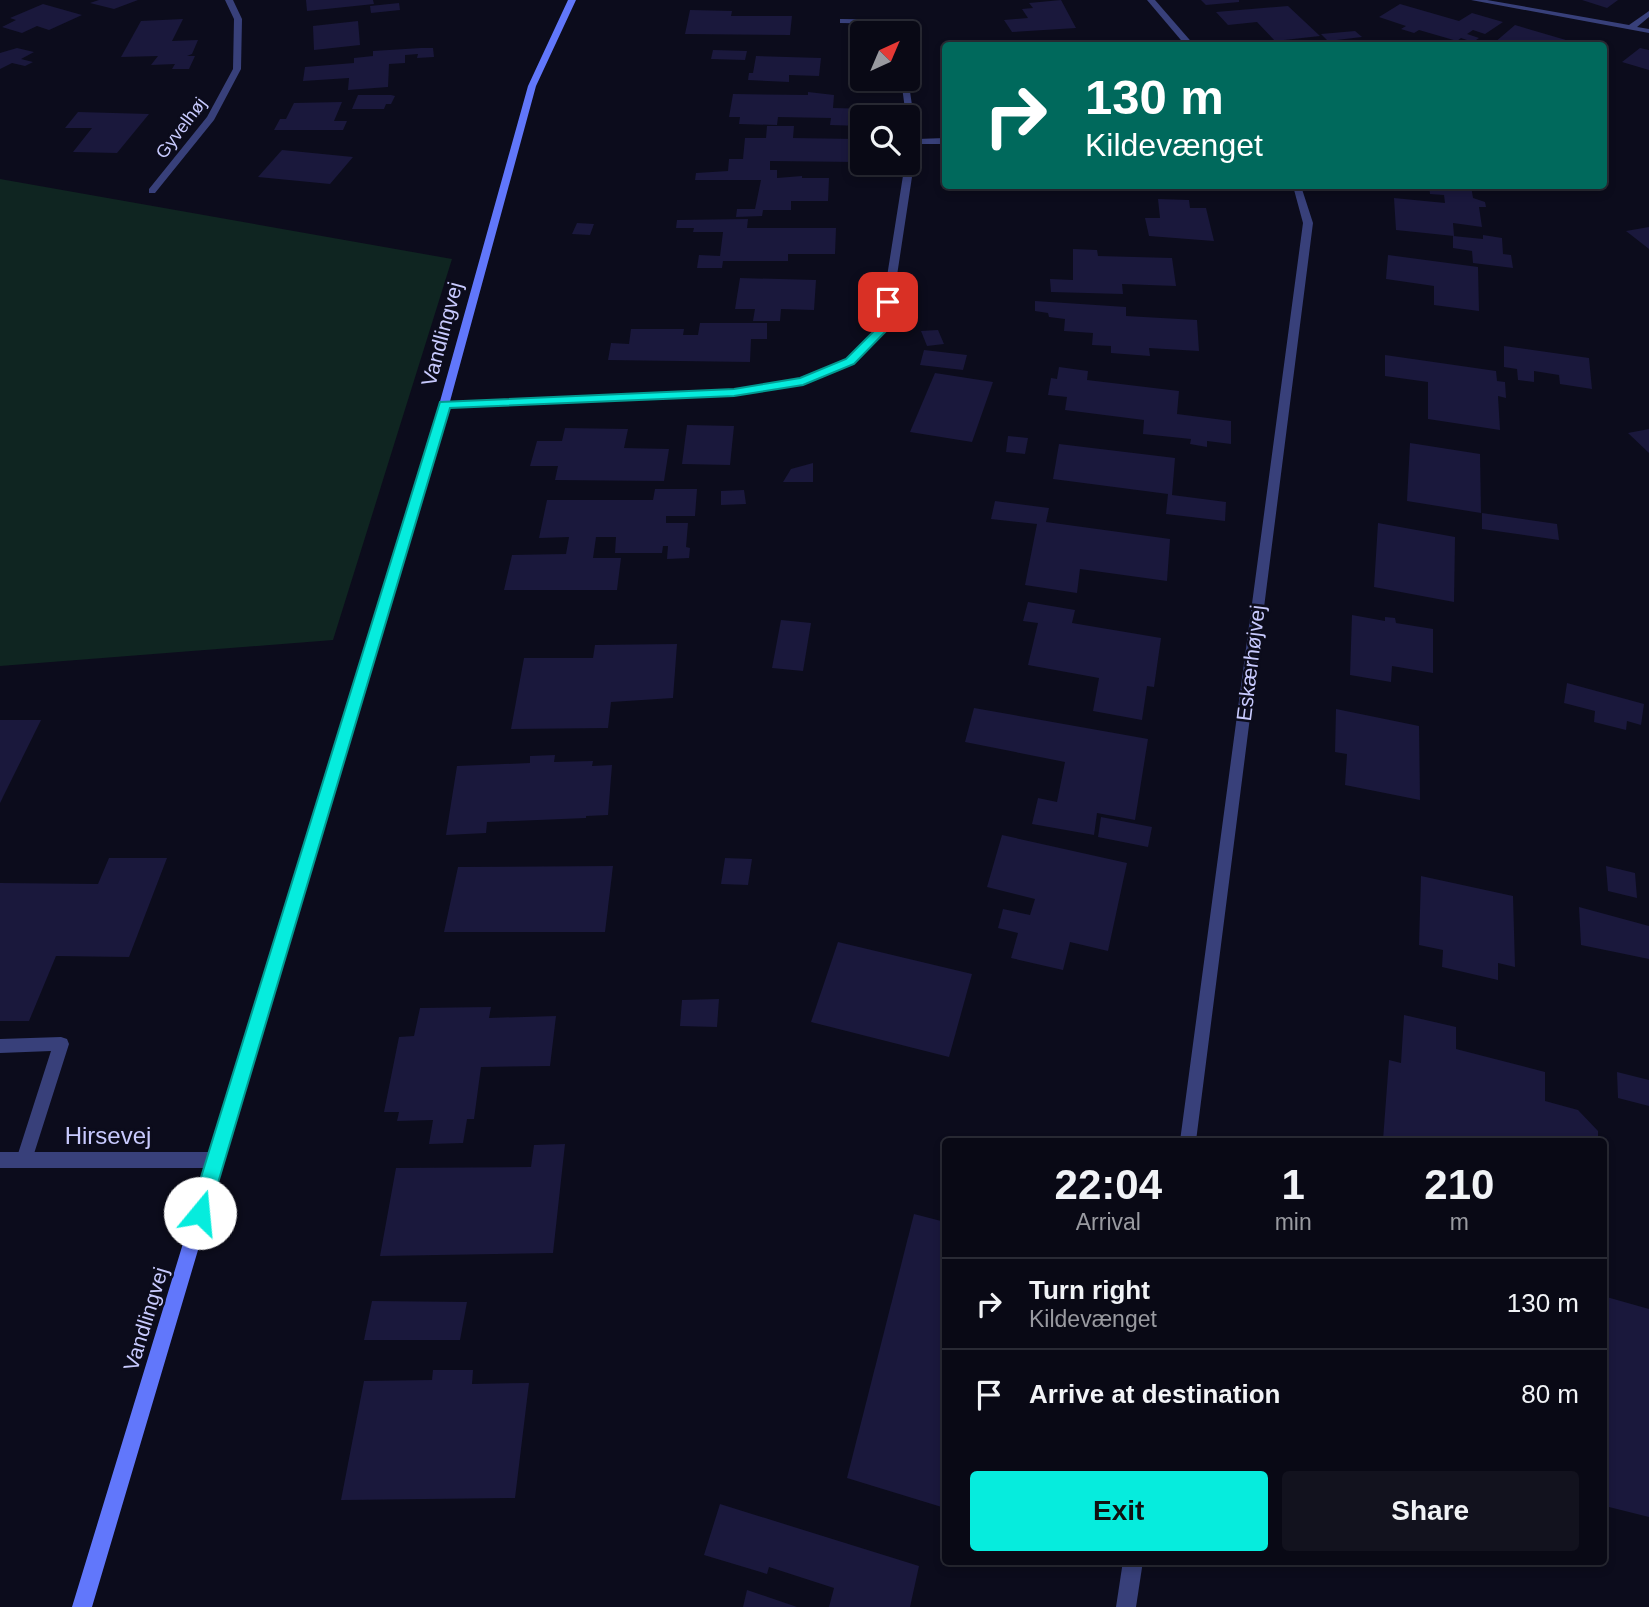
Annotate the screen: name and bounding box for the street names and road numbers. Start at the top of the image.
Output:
street label: Gyvelhøj [152,94,210,162]
street label: Vandlingvej [417,279,466,389]
street label: Eskærhøjvej [1232,604,1269,722]
street label: Hirsevej [65,1122,151,1149]
street label: Vandlingvej [119,1264,172,1373]

